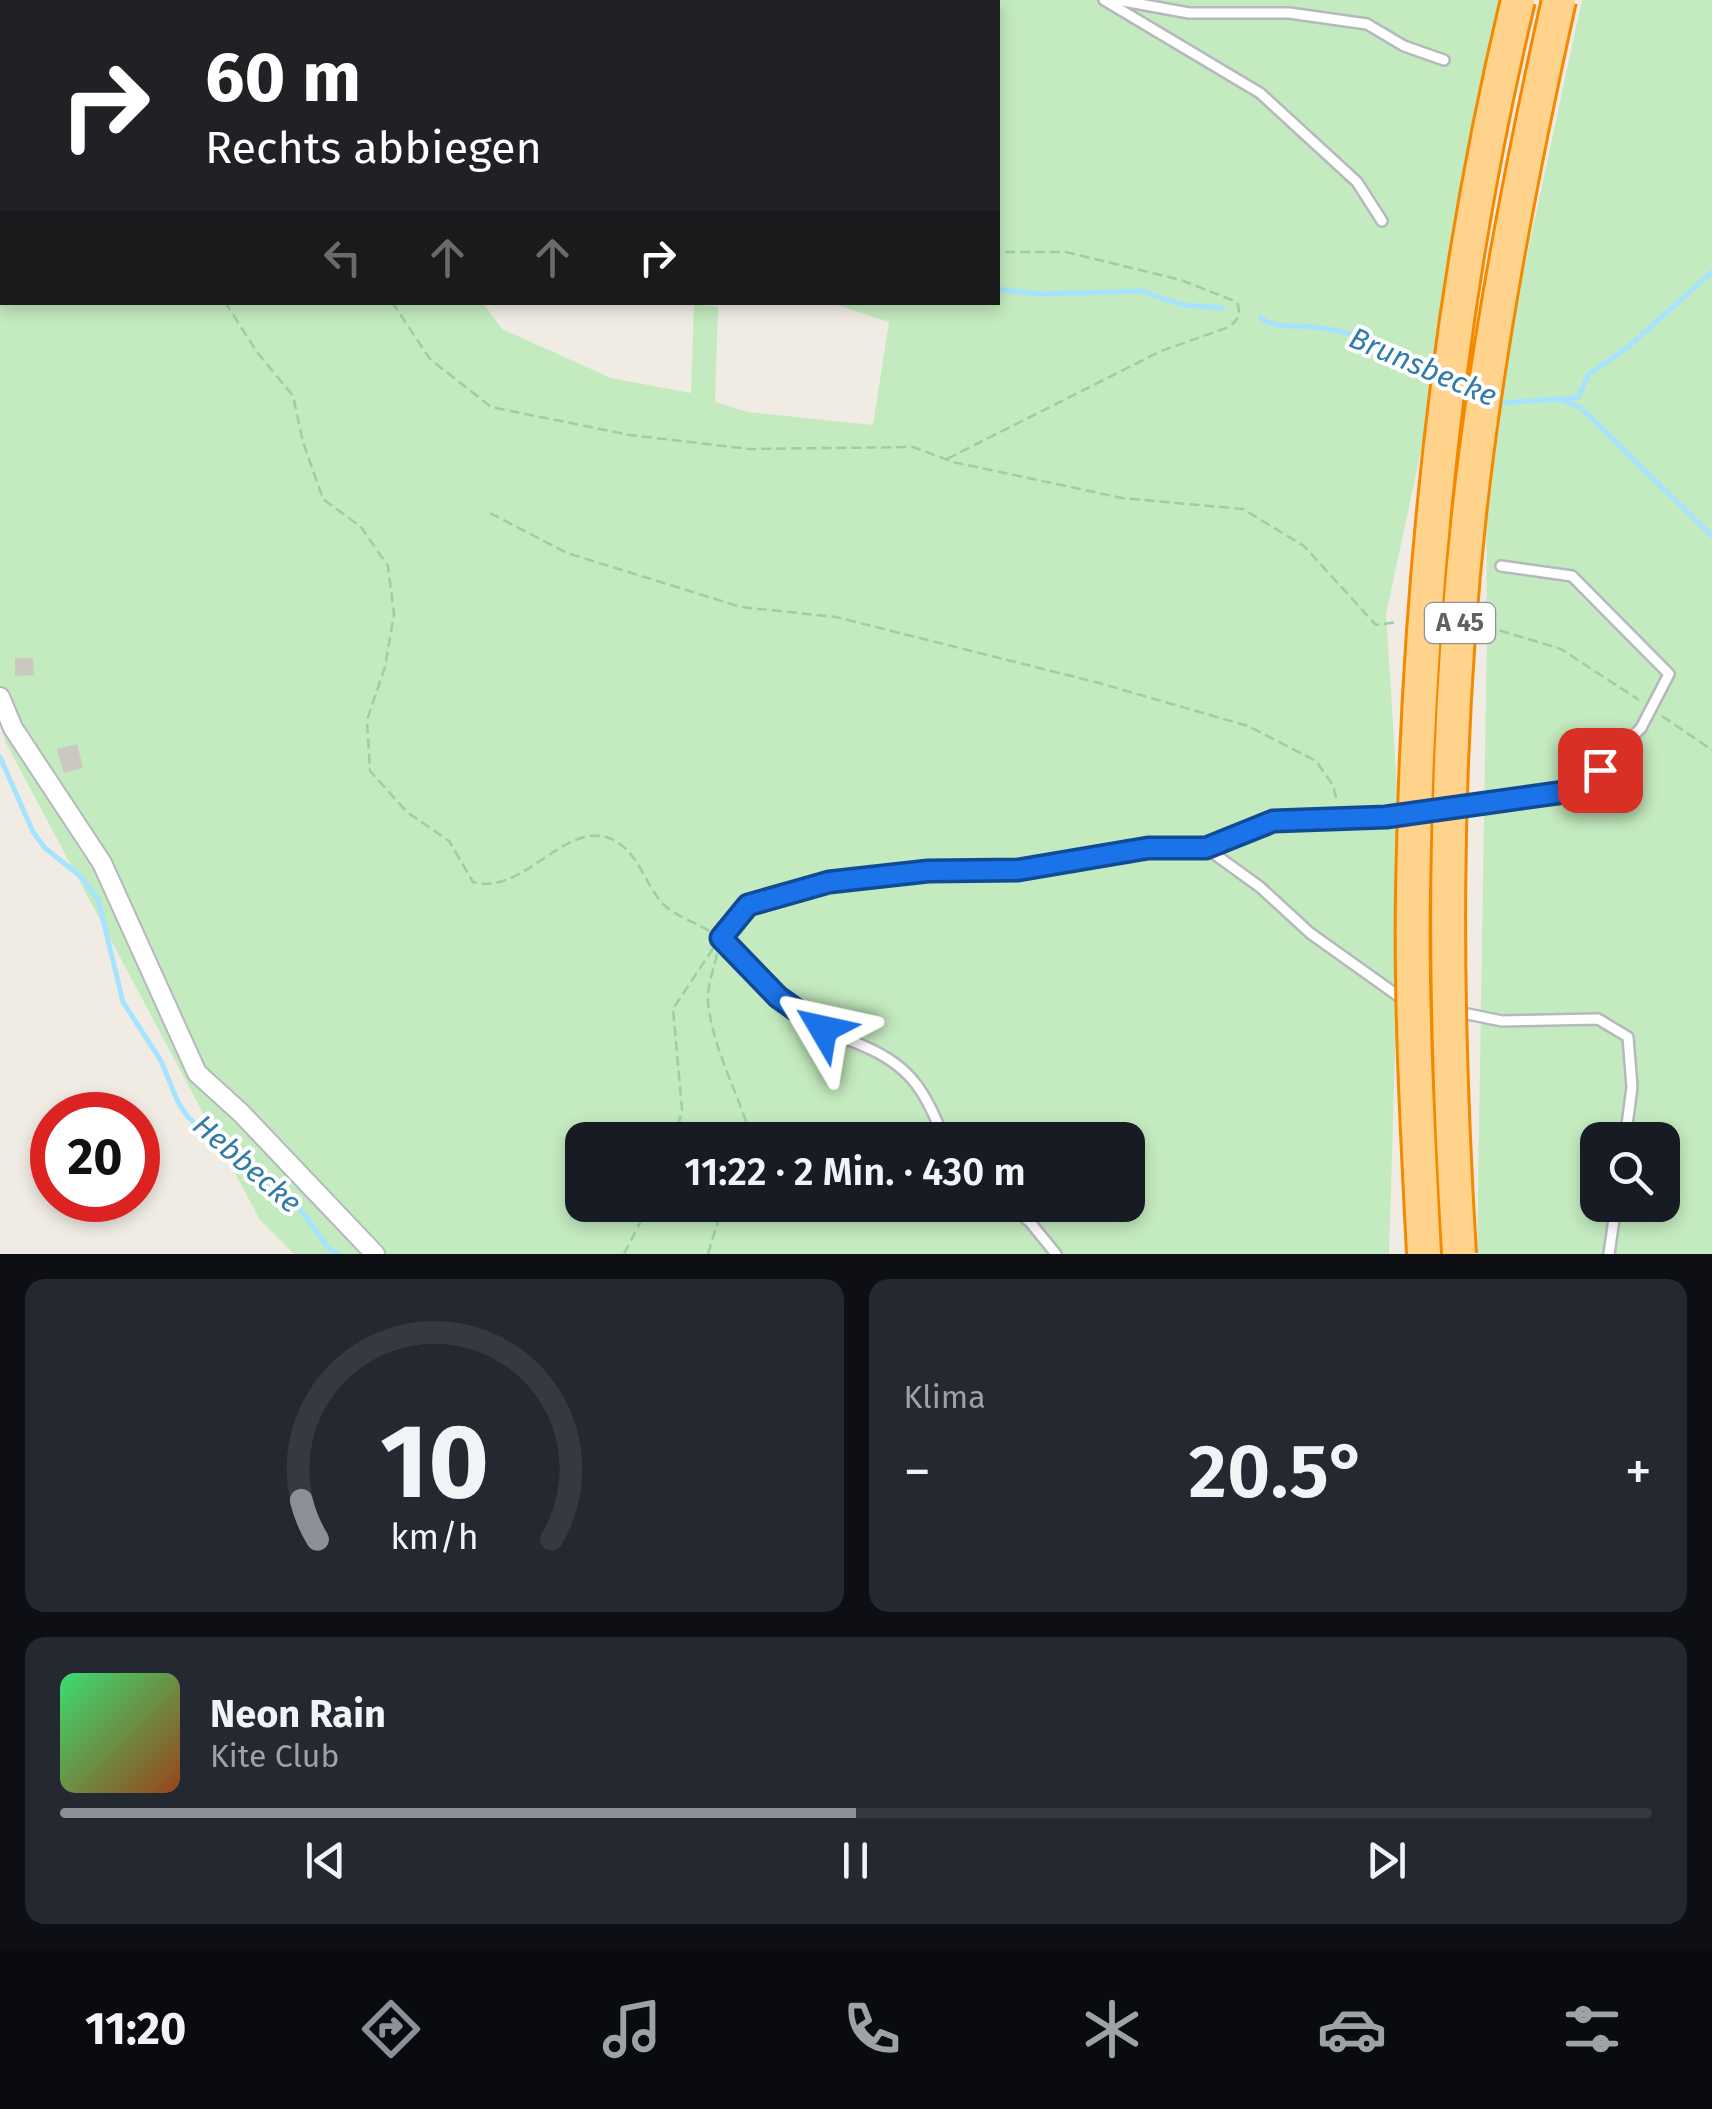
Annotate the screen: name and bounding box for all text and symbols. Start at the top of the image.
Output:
text: 60 m [205,36,361,120]
icon: right [40,40,170,170]
text: Rechts abbiegen [205,121,542,175]
icon: left [315,230,370,285]
icon: ahead [420,230,475,285]
icon: ahead [525,230,580,285]
icon: right [630,230,685,285]
water label: Brunsbecke [1344,320,1502,414]
road number: A 45 [1425,603,1495,643]
pin [1558,728,1643,813]
icon: arrive [1573,743,1628,798]
position arrow [771,977,875,1081]
speed limit sign: 20 [30,1092,160,1222]
water label: Hebbecke [185,1107,309,1221]
map controls [1580,1122,1680,1222]
button: search [1580,1122,1680,1222]
text: 11:22 · 2 Min. · 430 m [684,1149,1026,1195]
text: Klima [904,1378,986,1416]
text: 10 [380,1400,489,1525]
text: 20.5° [1189,1427,1367,1517]
text: − [904,1439,931,1505]
text: + [1625,1439,1652,1505]
text: km/h [390,1516,478,1558]
text: Neon Rain [210,1691,386,1737]
text: Kite Club [210,1737,339,1775]
icon: previous [298,1833,353,1888]
icon: pause [828,1833,883,1888]
icon: next [1359,1833,1414,1888]
icon: directions [356,1994,426,2064]
icon: music [597,1994,667,2064]
icon: phone [837,1994,907,2064]
icon: climate [1077,1994,1147,2064]
icon: car [1317,1994,1387,2064]
icon: filters [1557,1994,1627,2064]
text: 11:20 [85,2002,186,2056]

